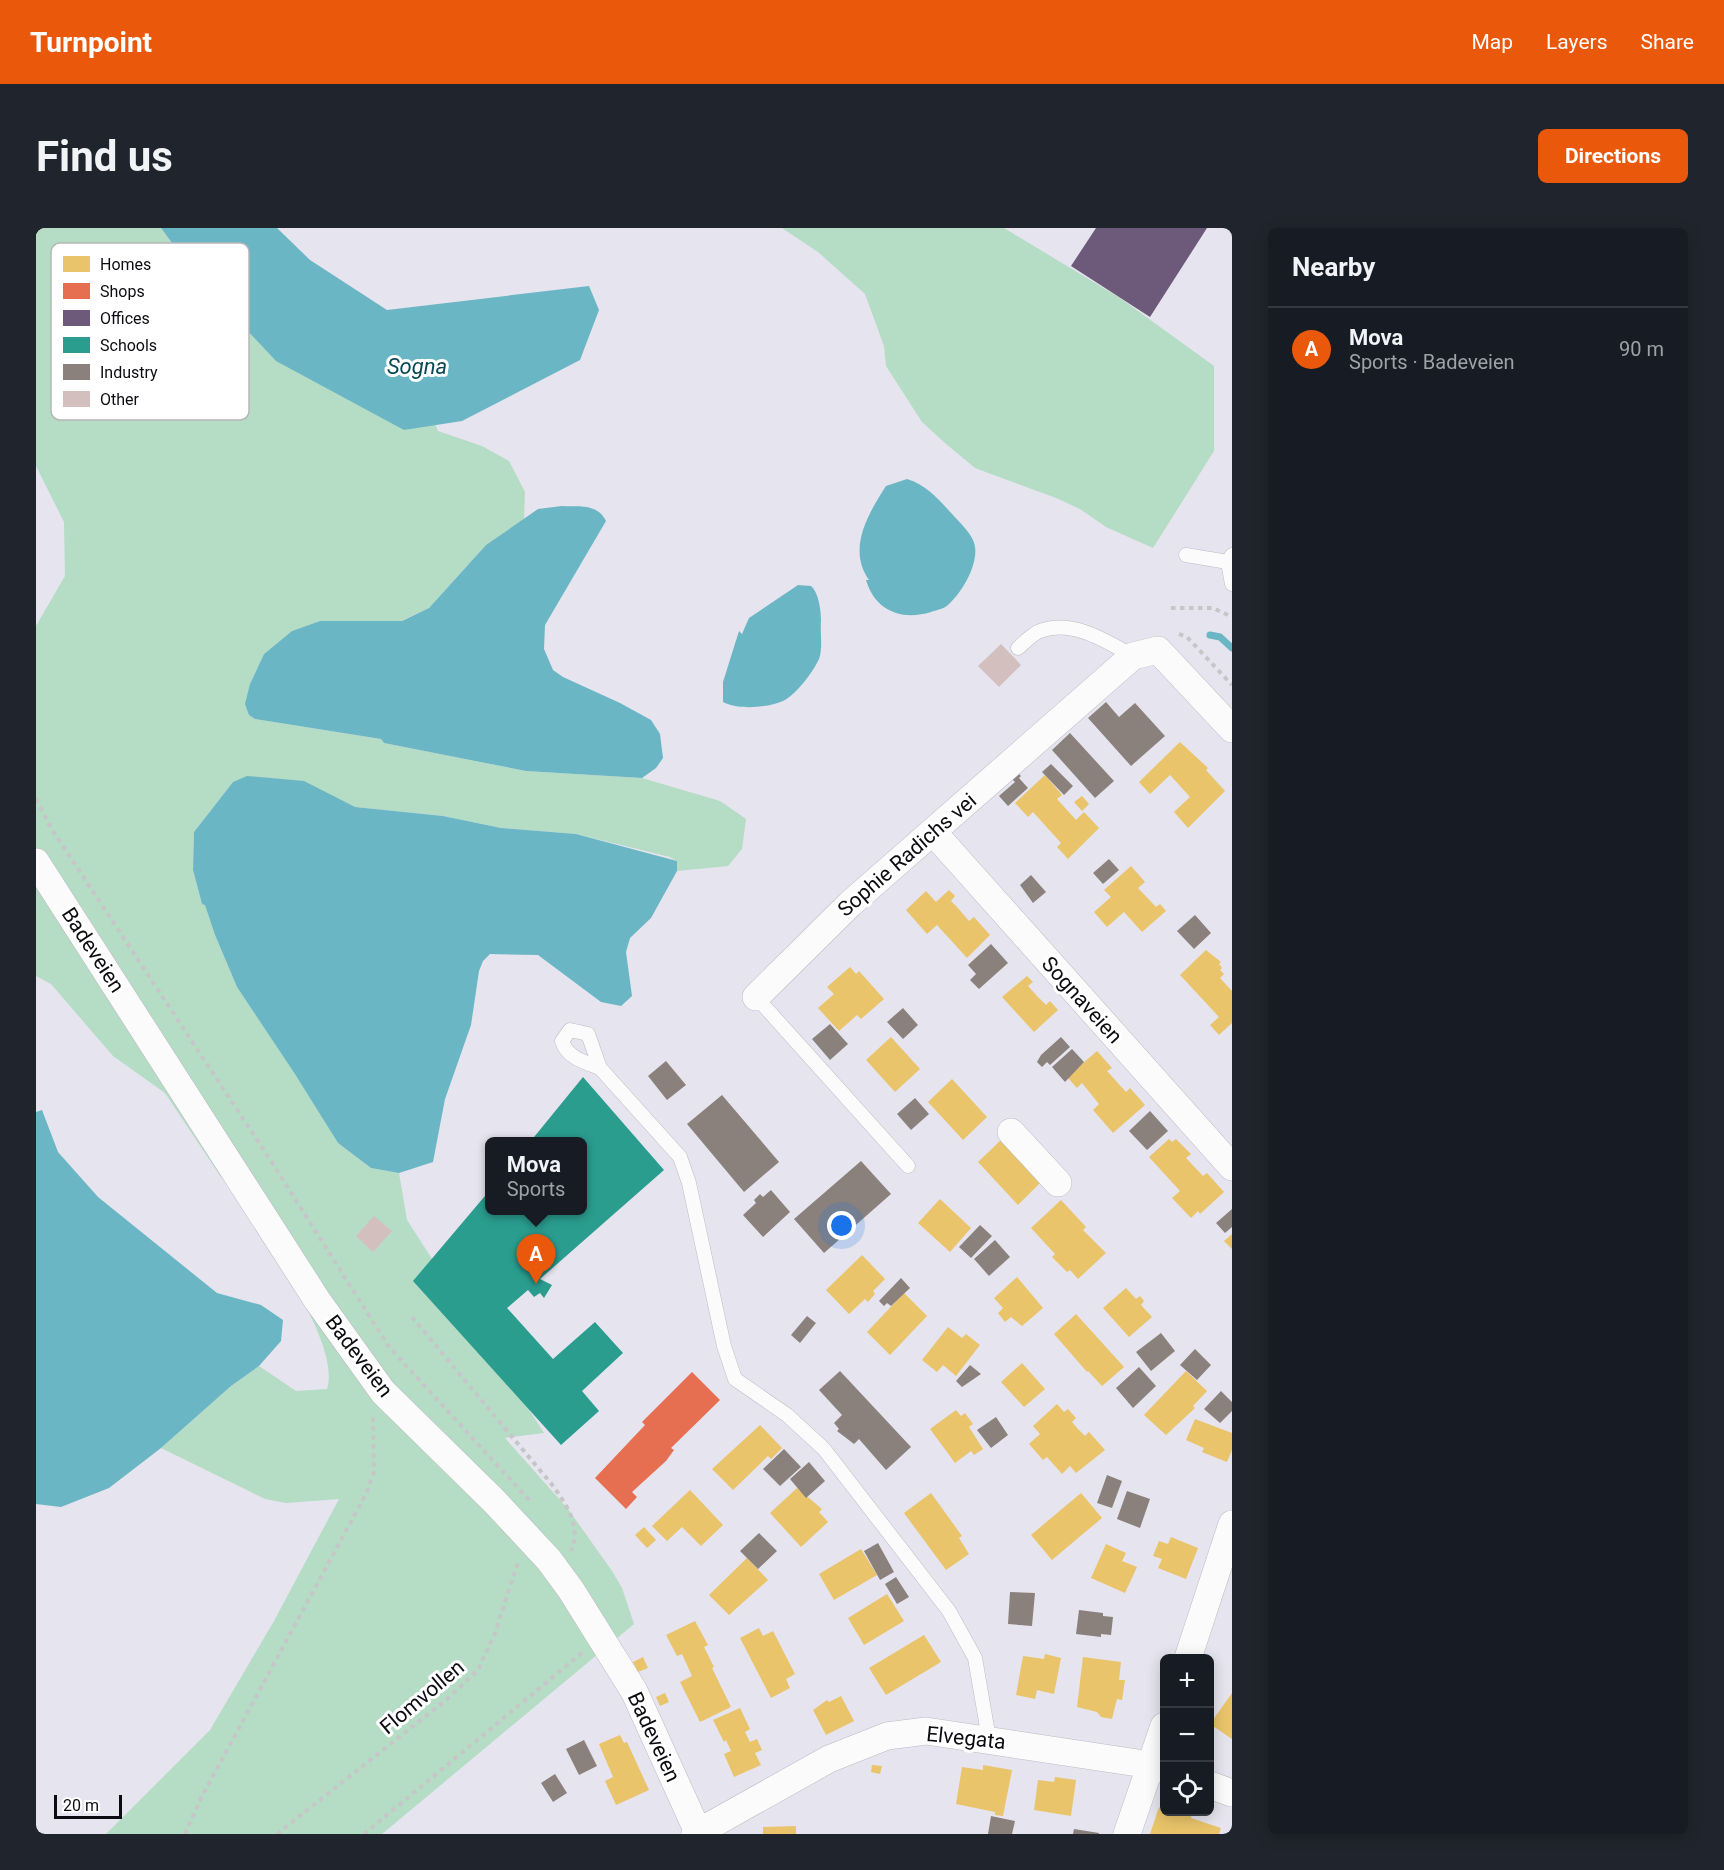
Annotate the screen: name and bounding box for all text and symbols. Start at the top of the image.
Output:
text: Turnpoint [30,26,152,59]
text: Map [1471,30,1513,54]
text: Layers [1546,30,1607,54]
text: Share [1640,30,1694,54]
button: Directions [1538,129,1688,183]
text: Find us [36,132,173,181]
legend [51,243,249,420]
text: Nearby [1292,252,1375,282]
text: Homes [100,255,151,274]
text: Shops [100,282,145,301]
text: Offices [100,309,150,328]
text: Mova [1349,325,1403,350]
text: Schools [100,336,157,355]
text: A [1305,337,1318,361]
text: 90 m [1619,337,1664,361]
text: Sports · Badeveien [1349,350,1515,374]
water label: Sogna [387,354,447,379]
text: Industry [100,363,158,382]
text: Other [100,390,140,409]
street label: Sophie Radichs vei [833,788,981,922]
street label: Badeveien [57,903,129,997]
street label: Sognaveien [1037,952,1127,1048]
popup [485,1137,587,1215]
text: Mova [507,1152,561,1177]
text: Sports [507,1177,565,1201]
your location [827,1211,856,1240]
pin: A [516,1234,556,1284]
street label: Badeveien [320,1310,398,1402]
map controls [1160,1654,1214,1816]
button: + [1160,1654,1214,1708]
street label: Flomvollen [375,1655,469,1739]
street label: Badeveien [623,1688,685,1786]
button: − [1160,1708,1214,1762]
street label: Elvegata [925,1722,1007,1754]
button: locate [1160,1762,1214,1816]
scale bar [54,1792,122,1820]
text: 20 m [63,1796,99,1815]

